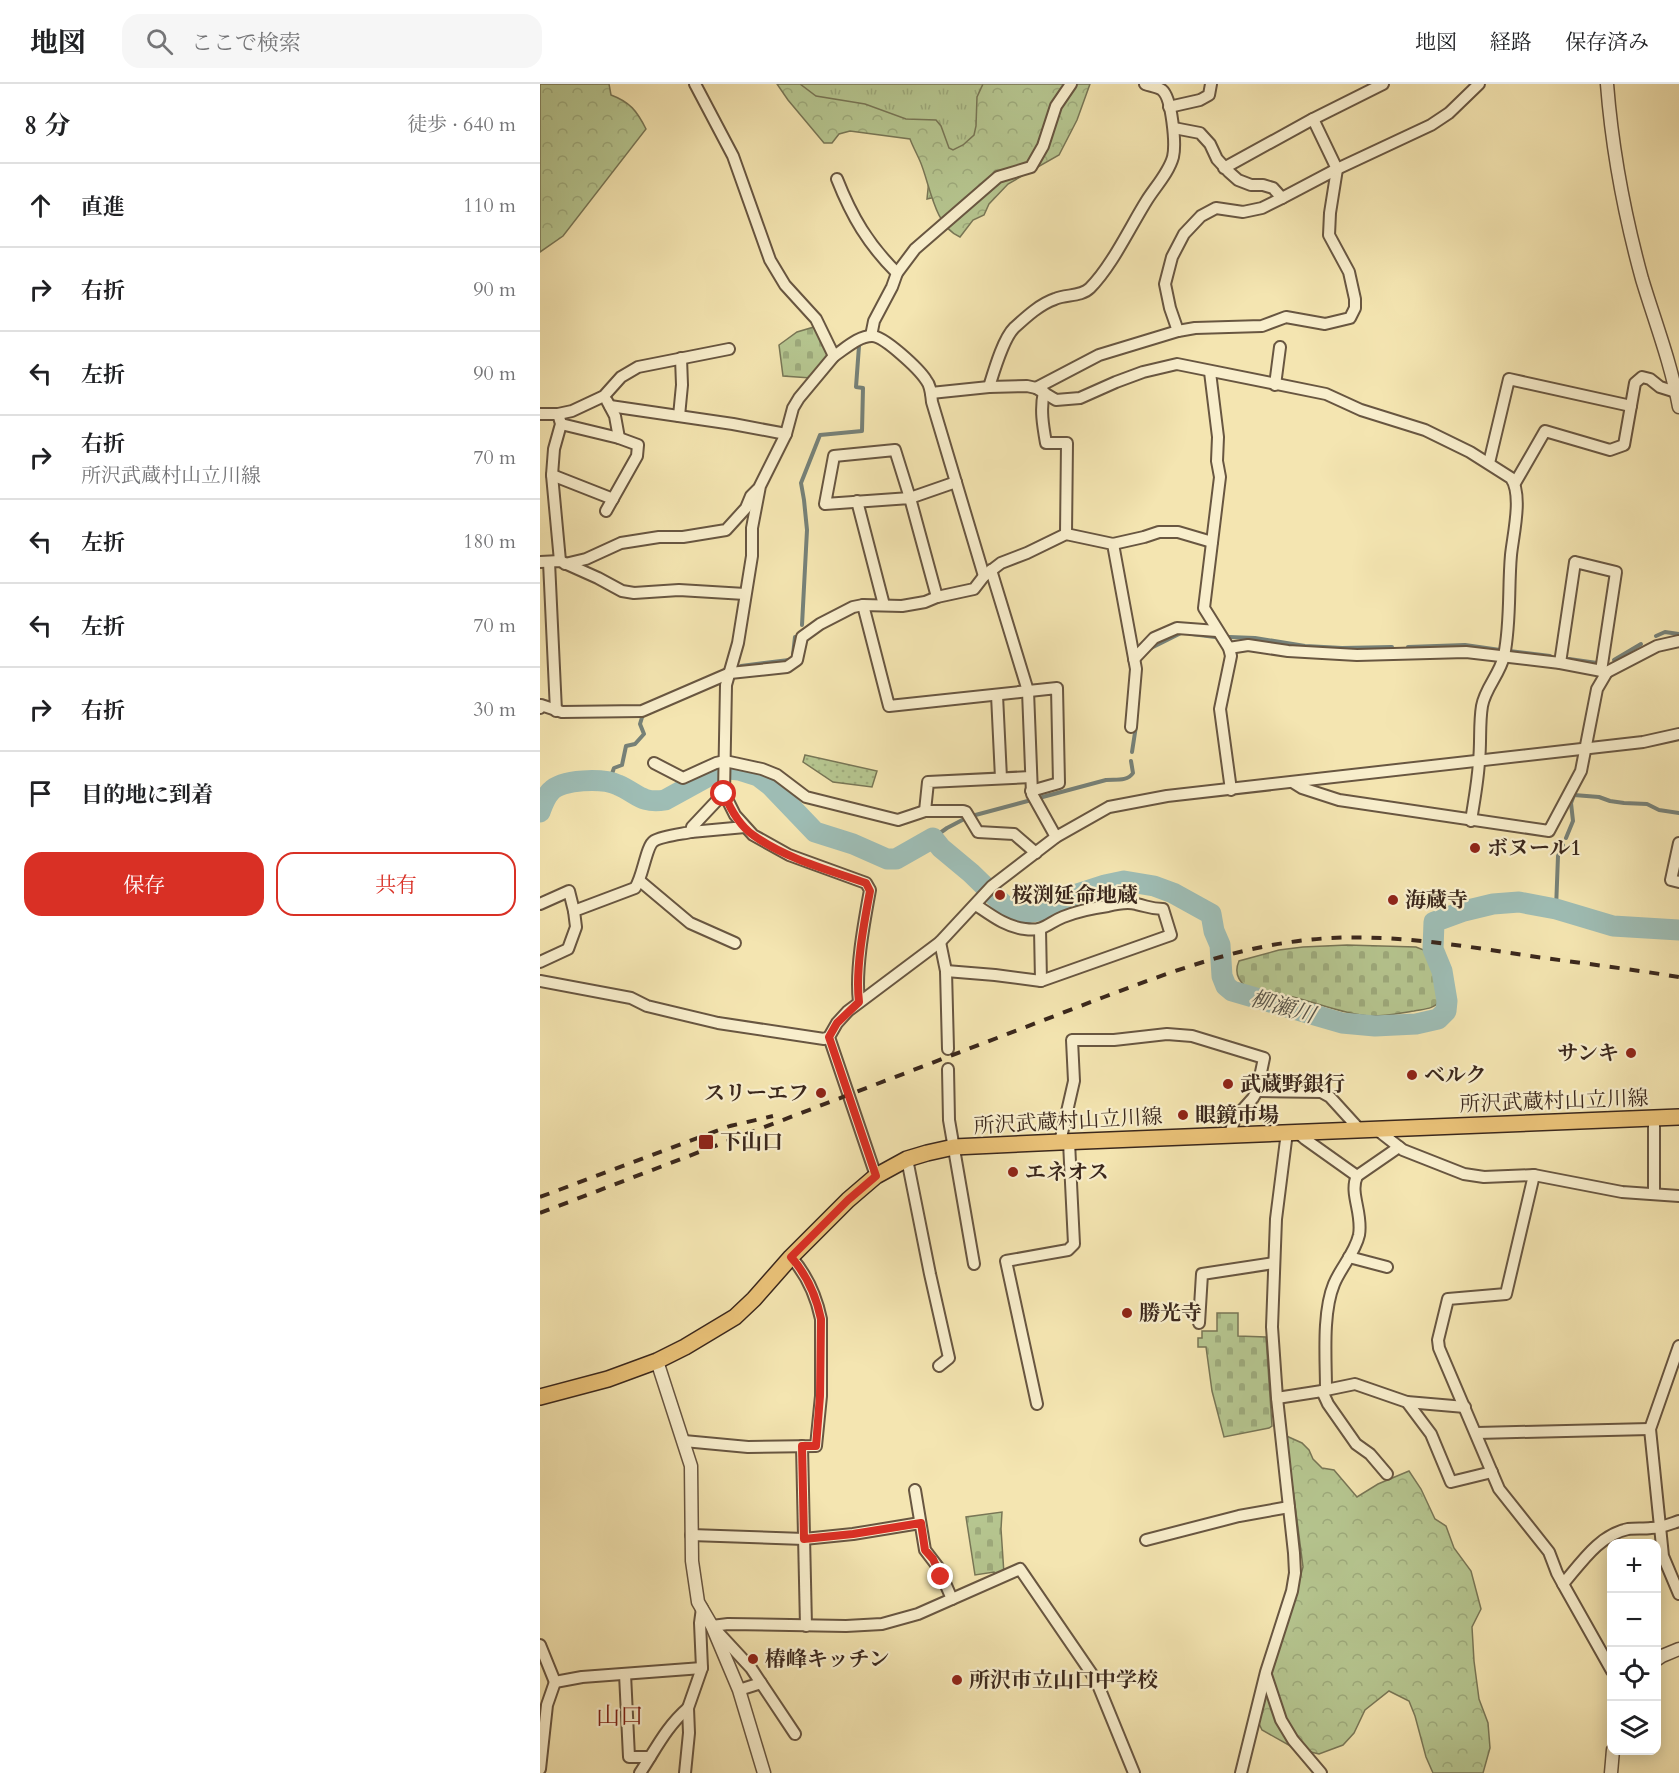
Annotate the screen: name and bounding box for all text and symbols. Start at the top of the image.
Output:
search box [122,14,542,68]
text: 地図 [30,24,86,62]
icon: search [143,25,176,58]
text: ここで検索 [191,28,301,58]
text: 地図 [1415,28,1457,57]
text: 経路 [1490,28,1532,57]
text: 保存済み [1565,28,1649,57]
text: 8 分 [24,108,70,143]
text: 徒歩 · 640 m [407,111,516,138]
icon: ahead [24,189,57,222]
text: 直進 [81,192,125,222]
text: 110 m [463,192,516,219]
icon: right [24,273,57,306]
text: 右折 [81,276,125,306]
text: 90 m [473,276,516,303]
icon: left [24,357,57,390]
text: 左折 [81,360,125,390]
text: 90 m [473,360,516,387]
text: 右折 [81,429,125,459]
icon: right [24,441,57,474]
text: 70 m [473,444,516,471]
text: 所沢武蔵村山立川線 [81,462,261,489]
icon: left [24,525,57,558]
text: 左折 [81,528,125,558]
text: 180 m [463,528,516,555]
icon: left [24,609,57,642]
text: 左折 [81,612,125,642]
text: 70 m [473,612,516,639]
icon: right [24,693,57,726]
text: 右折 [81,696,125,726]
text: 30 m [473,696,516,723]
icon: arrive [24,777,57,810]
text: 目的地に到着 [81,780,213,810]
route start [710,780,736,806]
place label: ボヌール1 [1487,834,1581,863]
marker: ボヌール1 [1468,841,1482,855]
button: 保存 [24,852,264,916]
button: 共有 [276,852,516,916]
place label: 桜渕延命地蔵 [1012,881,1138,910]
place label: 海蔵寺 [1405,886,1468,915]
marker: 桜渕延命地蔵 [993,888,1007,902]
marker: 海蔵寺 [1386,893,1400,907]
water label: 柳瀬川 [1247,983,1320,1031]
place label: サンキ [1557,1039,1619,1068]
marker: サンキ [1624,1046,1638,1060]
place label: ベルク [1424,1061,1487,1090]
marker: ベルク [1405,1068,1419,1082]
place label: 武蔵野銀行 [1240,1070,1345,1099]
marker: 武蔵野銀行 [1221,1077,1235,1091]
place label: スリーエフ [704,1079,809,1108]
street label: 所沢武蔵村山立川線 [1459,1084,1649,1119]
marker: スリーエフ [814,1086,828,1100]
place label: 眼鏡市場 [1195,1101,1279,1130]
street label: 所沢武蔵村山立川線 [973,1102,1163,1141]
marker: 眼鏡市場 [1176,1108,1190,1122]
place label: 下山口 [720,1128,783,1157]
marker: 下山口 [697,1133,715,1151]
place label: エネオス [1025,1158,1109,1187]
marker: エネオス [1006,1165,1020,1179]
place label: 勝光寺 [1139,1299,1202,1328]
marker: 勝光寺 [1120,1306,1134,1320]
map controls [1607,1539,1661,1755]
button: + [1607,1539,1661,1593]
route end [927,1563,953,1589]
button: − [1607,1593,1661,1647]
place label: 椿峰キッチン [765,1645,890,1674]
button: locate [1607,1647,1661,1701]
marker: 椿峰キッチン [746,1652,760,1666]
place label: 所沢市立山口中学校 [969,1666,1158,1695]
marker: 所沢市立山口中学校 [950,1673,964,1687]
district label: 山口 [596,1700,644,1733]
button: layers [1607,1701,1661,1755]

